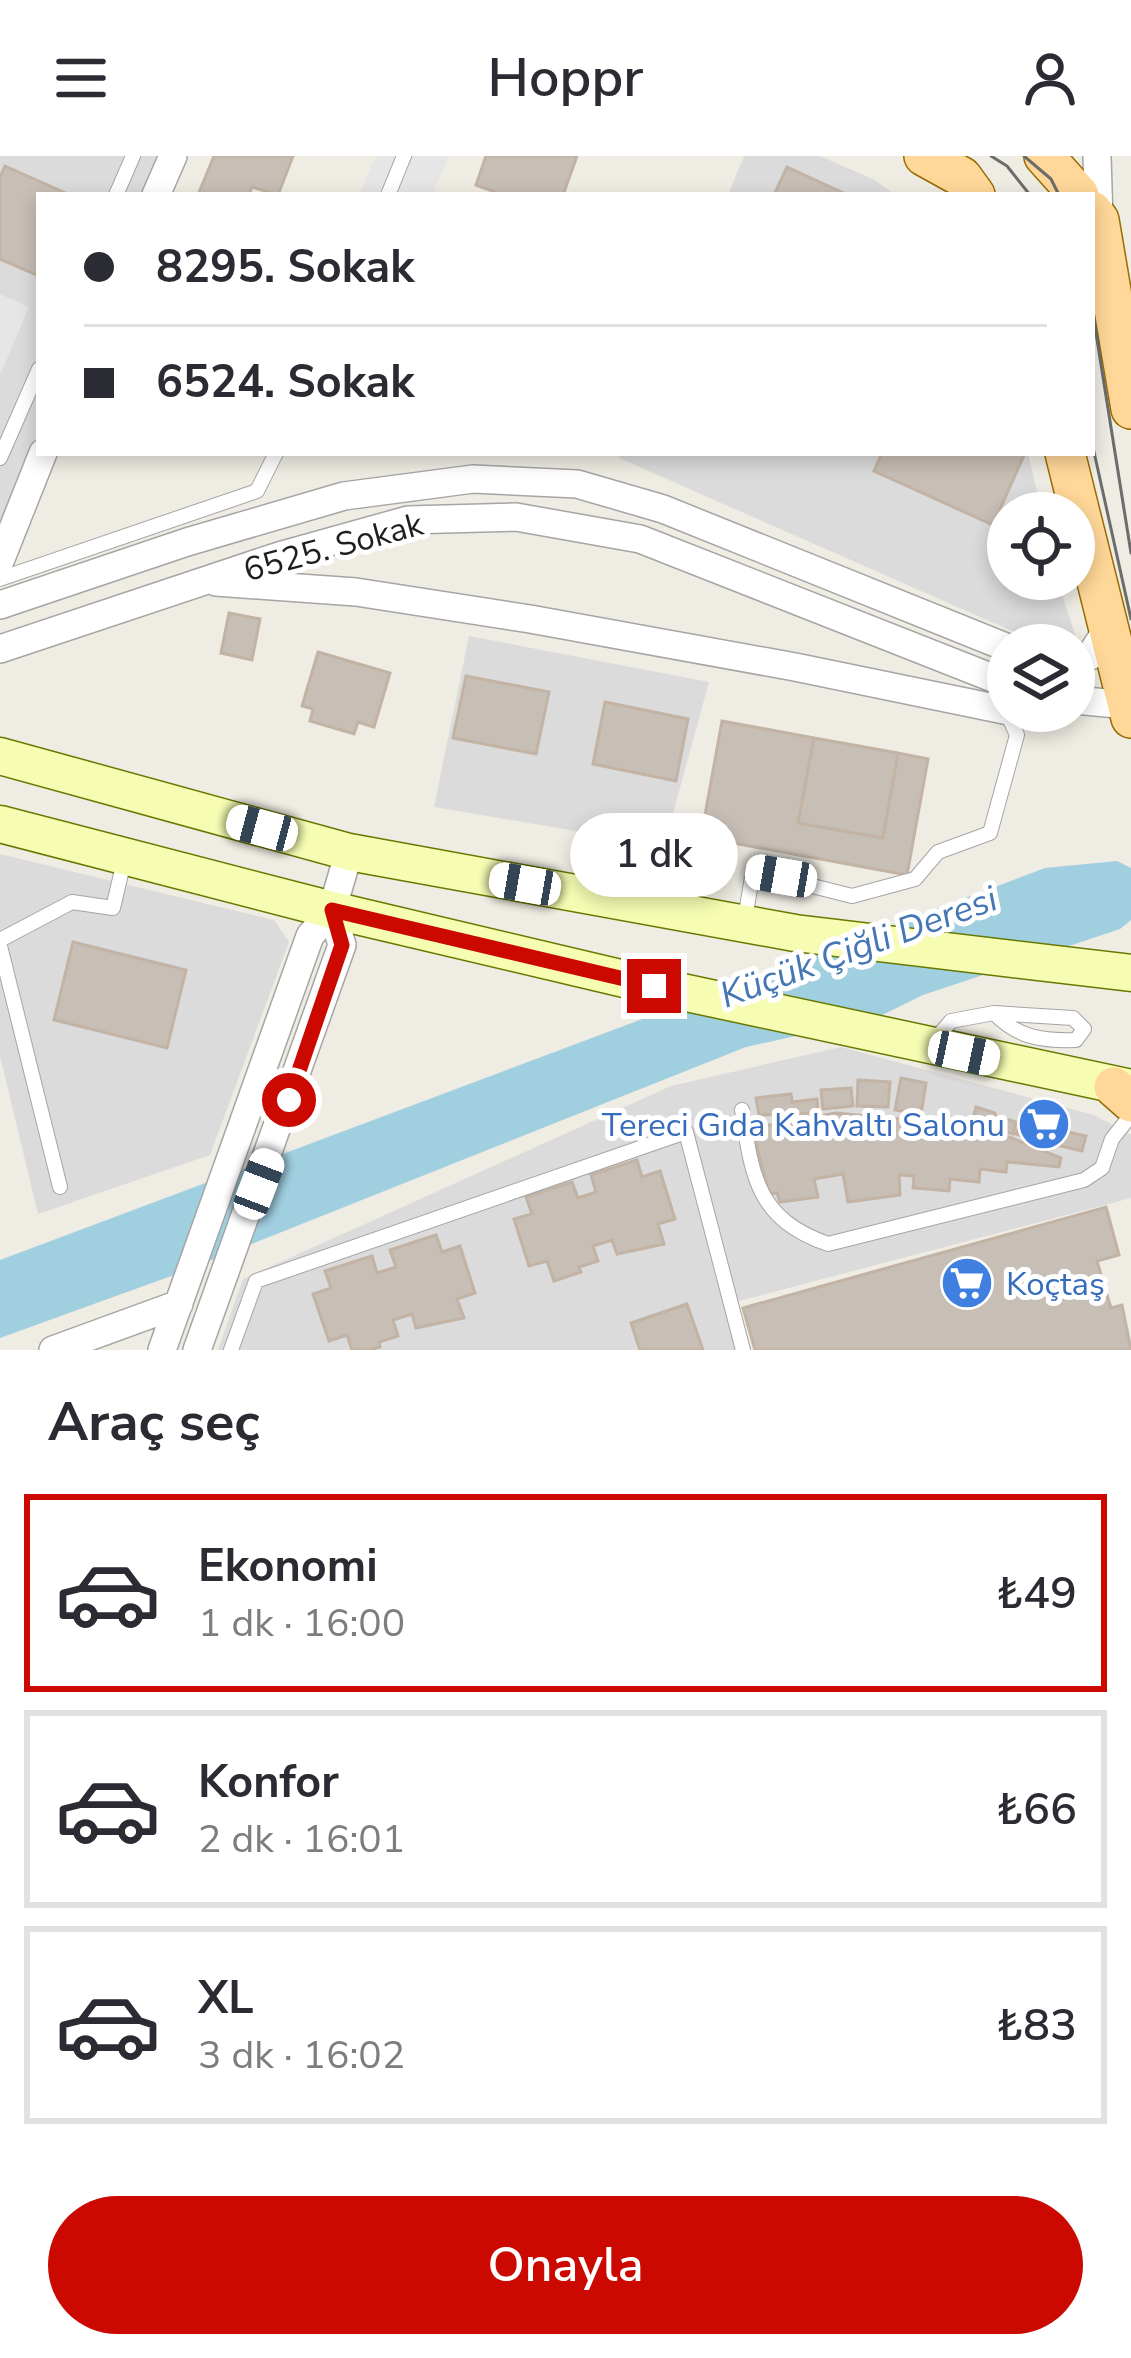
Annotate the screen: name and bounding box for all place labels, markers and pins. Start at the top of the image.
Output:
supermarket icon: Tereci Gıda Kahvaltı Salonu [1016,1096,1072,1152]
place label: Tereci Gıda Kahvaltı Salonu [602,1103,1005,1148]
supermarket icon: Koçtaş [939,1255,995,1311]
place label: Koçtaş [1006,1262,1105,1307]

